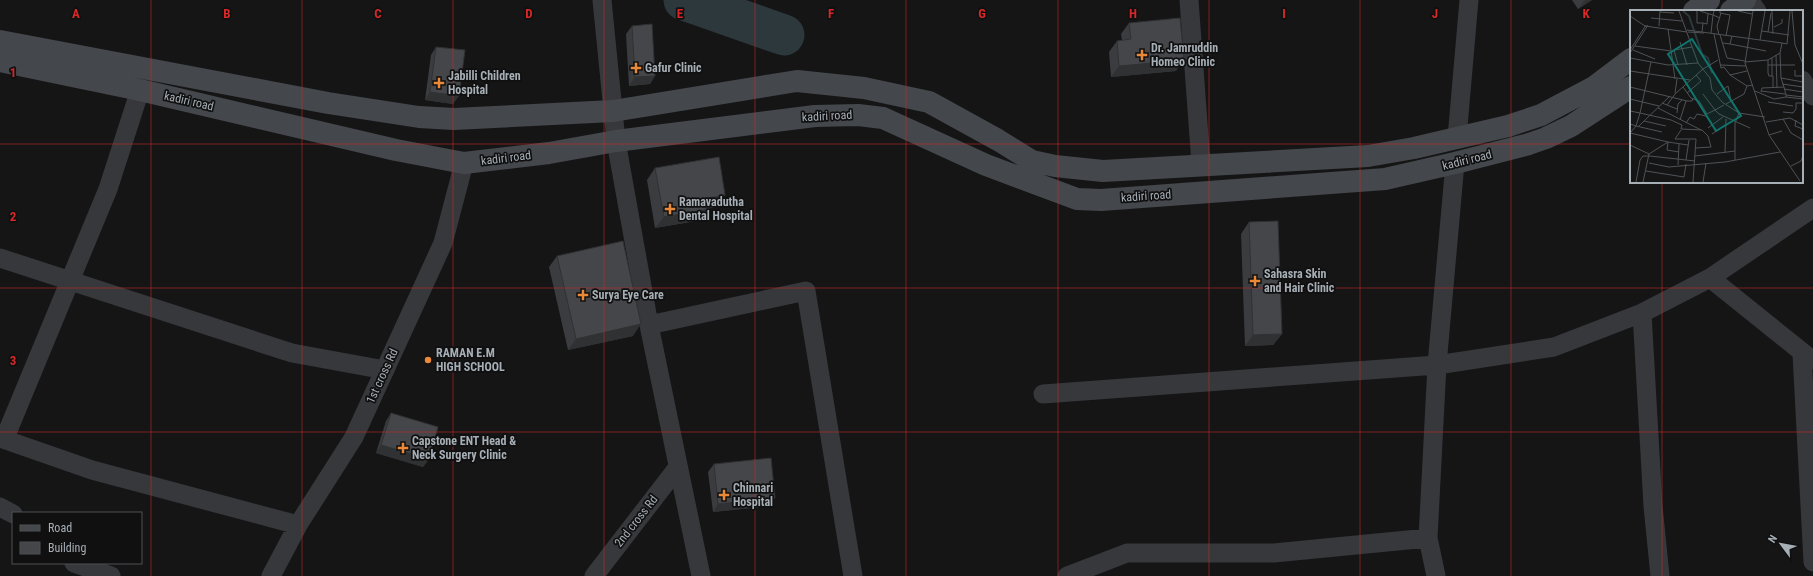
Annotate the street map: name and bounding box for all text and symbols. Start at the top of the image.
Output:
text: A [72,6,80,21]
text: B [223,6,231,21]
text: C [374,6,382,21]
text: D [525,6,533,21]
text: E [677,6,684,21]
text: F [828,6,834,21]
text: G [978,6,986,21]
text: H [1129,6,1137,21]
text: I [1282,6,1286,21]
text: J [1432,6,1438,21]
text: K [1582,6,1590,21]
inset map [1630,10,1803,183]
place label: Dr. Jamruddin Homeo Clinic [1151,41,1218,69]
marker: Dr. Jamruddin Homeo Clinic [1136,49,1148,61]
place label: Gafur Clinic [645,61,702,75]
marker: Gafur Clinic [630,62,642,74]
text: 1 [10,65,16,80]
place label: Jabilli Children Hospital [448,69,521,97]
marker: Jabilli Children Hospital [433,77,445,89]
street label: kadiri road [163,89,215,113]
street label: kadiri road [802,108,853,124]
street label: kadiri road [1441,147,1493,173]
street label: kadiri road [480,148,532,168]
street label: kadiri road [1120,187,1172,205]
place label: Ramavadutha Dental Hospital [679,195,753,223]
marker: Ramavadutha Dental Hospital [664,203,676,215]
text: 2 [10,209,17,224]
place label: Sahasra Skin and Hair Clinic [1264,267,1335,295]
marker: Sahasra Skin and Hair Clinic [1249,275,1261,287]
place label: Surya Eye Care [592,288,664,302]
marker: Surya Eye Care [577,289,589,301]
street label: 1st cross Rd [363,346,401,406]
place label: RAMAN E.M HIGH SCHOOL [436,346,505,374]
text: 3 [10,353,16,368]
marker: RAMAN E.M HIGH SCHOOL [423,355,433,365]
place label: Capstone ENT Head & Neck Surgery Clinic [412,434,516,462]
marker: Capstone ENT Head & Neck Surgery Clinic [397,442,409,454]
place label: Chinnari Hospital [733,481,773,509]
marker: Chinnari Hospital [718,489,730,501]
street label: 2nd cross Rd [612,492,660,550]
legend [12,512,142,564]
text: Road [48,521,72,535]
north arrow [1761,524,1801,564]
text: N [1766,532,1780,545]
text: Building [48,541,86,555]

